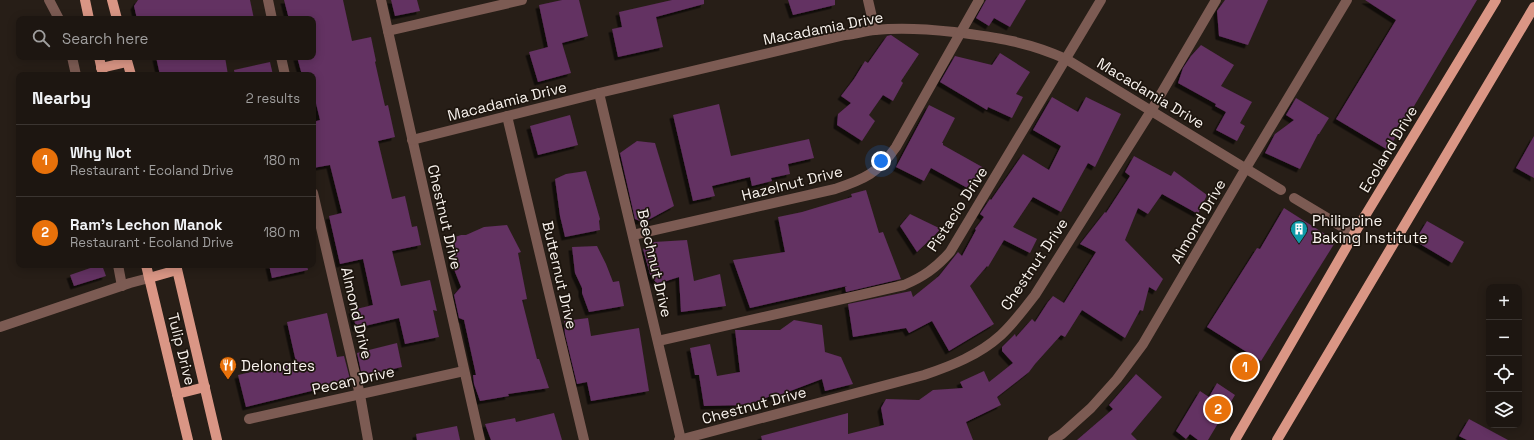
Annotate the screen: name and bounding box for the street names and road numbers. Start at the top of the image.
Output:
street label: Macadamia Drive [761,7,885,49]
street label: Macadamia Drive [1094,53,1208,133]
street label: Macadamia Drive [445,77,569,125]
street label: Ecoland Drive [1355,102,1421,196]
street label: Hazelnut Drive [739,161,845,205]
street label: Chestnut Drive [424,163,466,272]
street label: Pistacio Drive [923,163,992,255]
street label: Almond Drive [1166,175,1230,266]
street label: Beechnut Drive [633,207,677,319]
street label: Chestnut Drive [996,214,1072,314]
street label: Butternut Drive [538,219,582,331]
street label: Almond Drive [337,265,377,361]
street label: Tulip Drive [164,311,200,387]
street label: Pecan Drive [310,361,396,399]
street label: Chestnut Drive [700,382,808,428]

